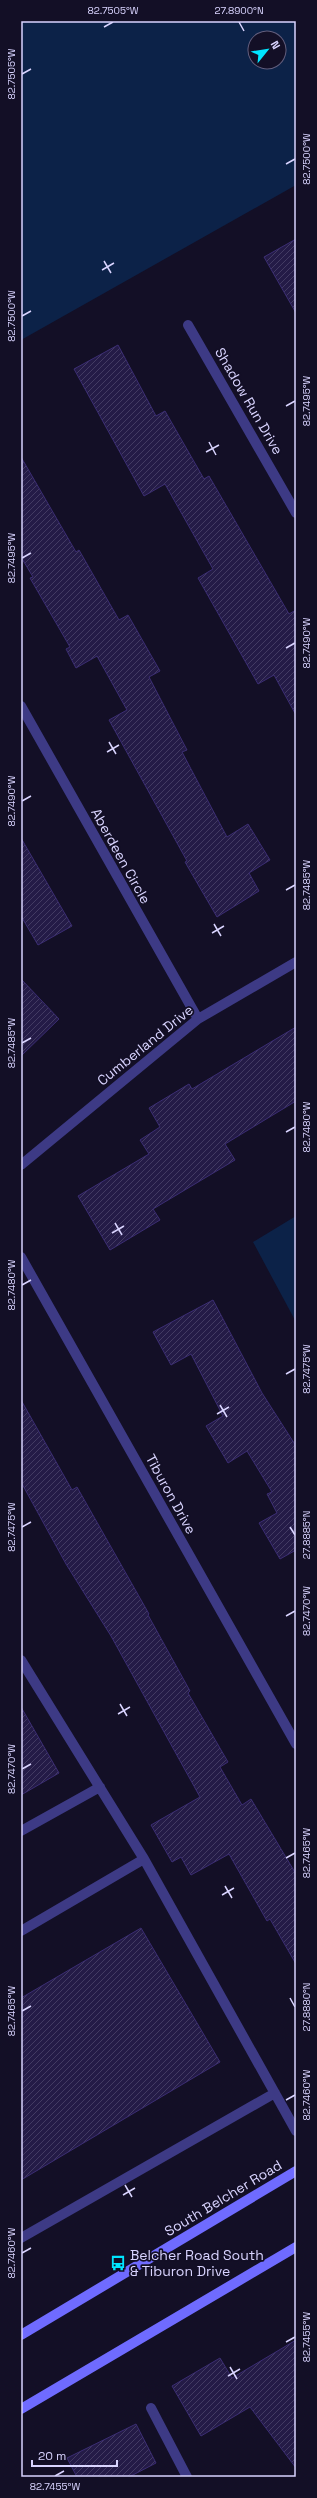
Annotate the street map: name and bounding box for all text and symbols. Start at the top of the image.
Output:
text: 82.7505°W [87,4,139,17]
text: 27.8900°N [214,4,264,17]
north arrow [247,30,287,70]
text: N [268,38,284,52]
text: 82.7505°W [5,48,18,100]
text: 82.7500°W [300,133,313,185]
text: 82.7500°W [5,290,18,342]
street label: Shadow Run Drive [211,344,287,458]
text: 82.7495°W [300,376,313,426]
text: 82.7495°W [5,533,18,583]
text: 82.7490°W [300,617,313,668]
text: 82.7490°W [5,775,18,826]
street label: Aberdeen Circle [87,805,155,907]
text: 82.7485°W [300,859,313,910]
street label: Cumberland Drive [93,1001,197,1089]
text: 82.7485°W [5,1017,18,1068]
text: 82.7480°W [300,1101,313,1152]
text: 82.7480°W [5,1259,18,1310]
text: 82.7475°W [300,1344,313,1394]
street label: Tiburon Drive [142,1451,200,1537]
text: 82.7475°W [5,1502,18,1552]
text: 27.8885°N [300,1511,313,1559]
text: 82.7470°W [300,1586,313,1636]
text: 82.7470°W [5,1744,18,1794]
text: 82.7465°W [300,1828,313,1878]
text: 27.8880°N [300,1982,313,2032]
text: 82.7465°W [5,1986,18,2036]
text: 82.7460°W [300,2069,313,2120]
street label: South Belcher Road [161,2156,285,2240]
text: 82.7460°W [5,2227,18,2278]
place label: Belcher Road South & Tiburon Drive [130,2246,264,2280]
bus stop icon: Belcher Road South & Tiburon Drive [109,2254,127,2272]
text: 82.7455°W [300,2312,313,2362]
scale bar [32,2442,117,2468]
text: 20 m [38,2448,66,2464]
text: 82.7455°W [30,2480,80,2493]

